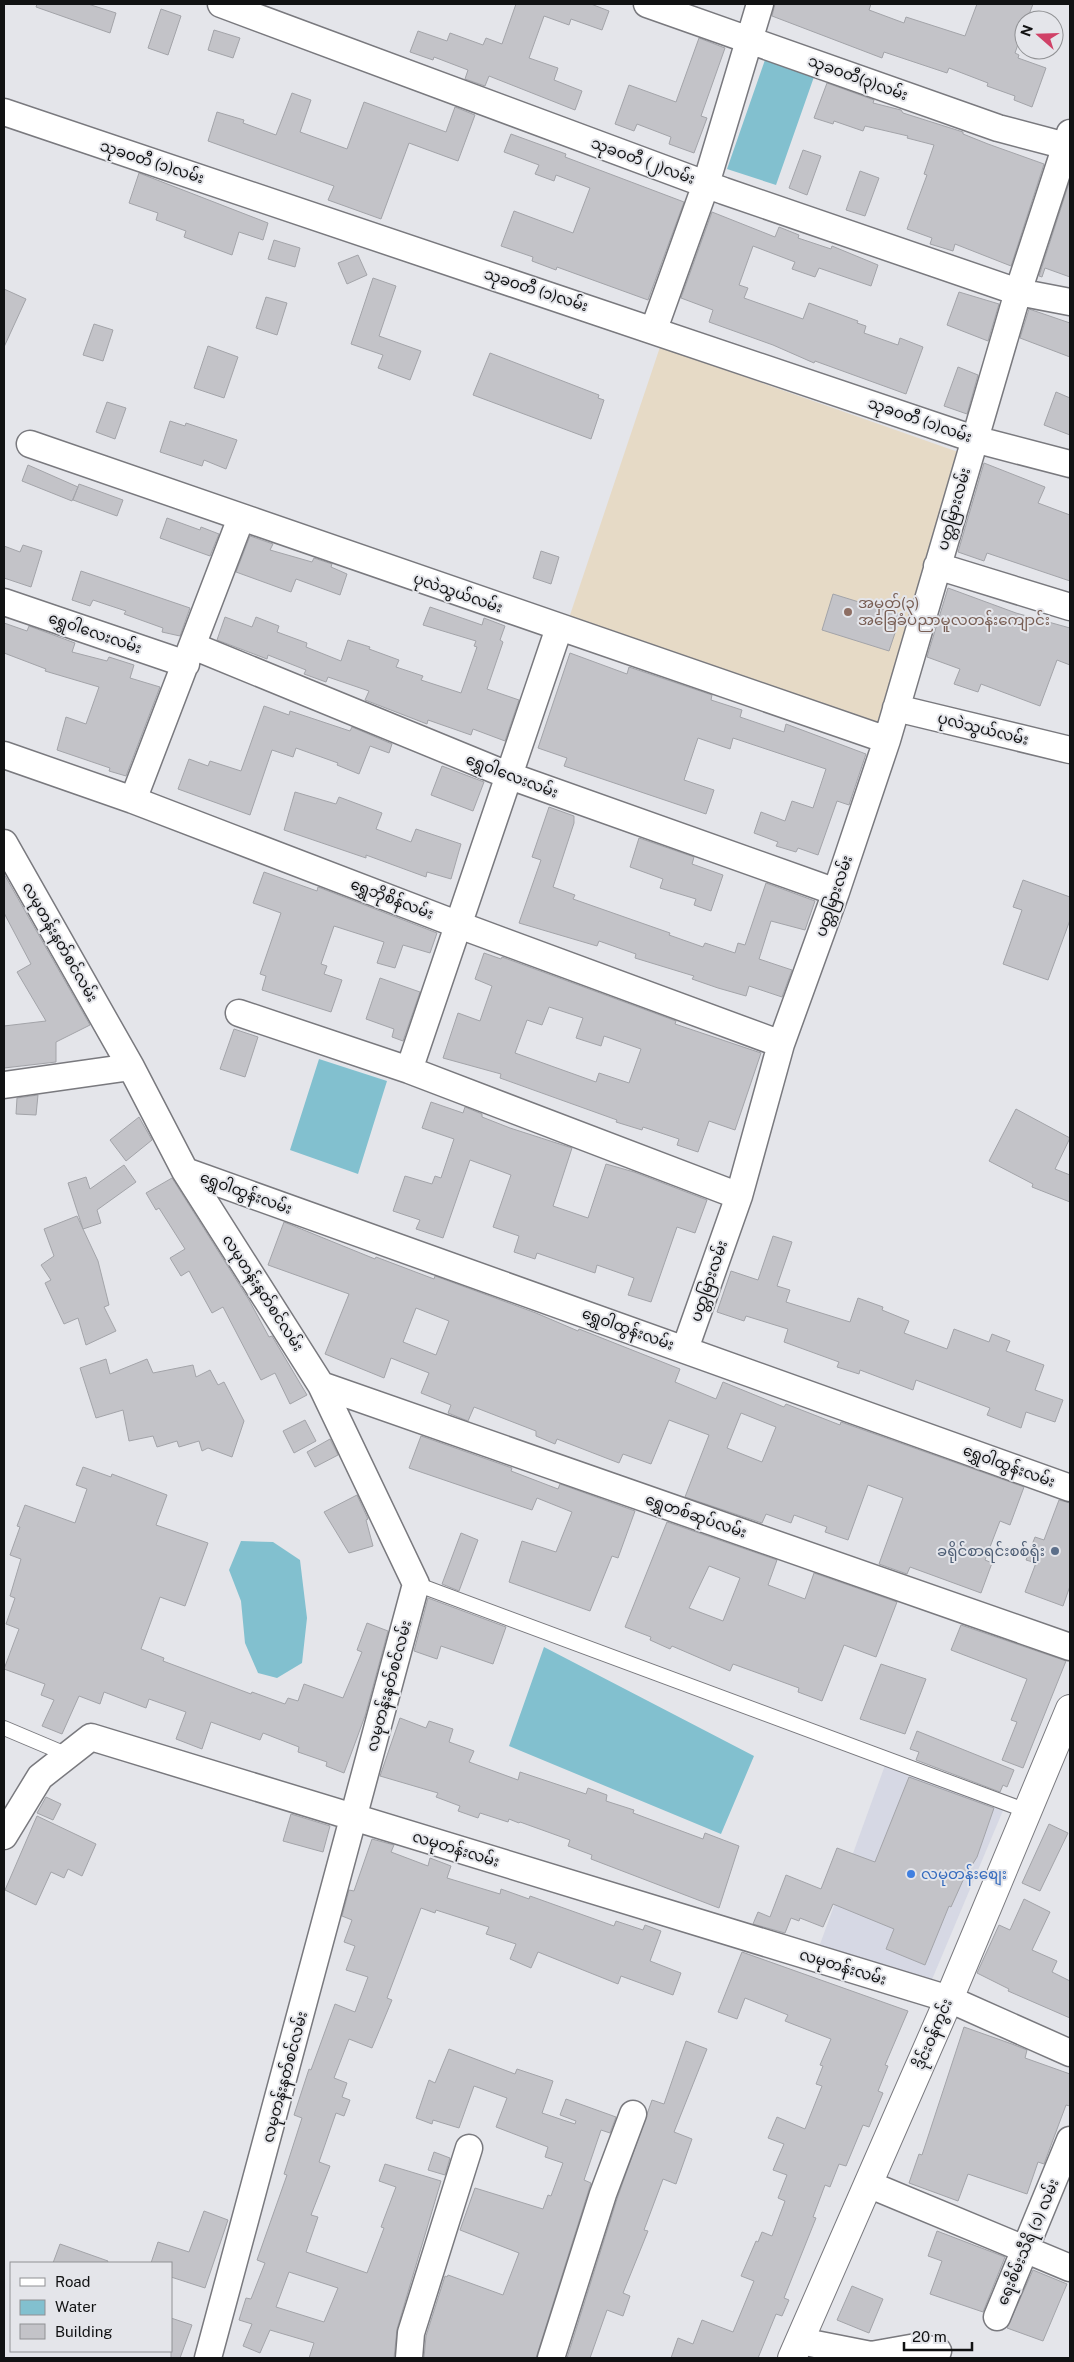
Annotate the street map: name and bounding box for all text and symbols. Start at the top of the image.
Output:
north arrow [1014,10,1064,60]
text: N [1017,23,1036,38]
street label: သုခဝတီ(၃)လမ်း [805,51,911,107]
street label: သုခဝတီ (၂)လမ်း [588,133,698,191]
street label: သုခဝတီ (၁)လမ်း [97,136,207,190]
street label: သုခဝတီ (၁)လမ်း [481,264,591,318]
street label: သုခဝတီ (၁)လမ်း [865,393,975,449]
street label: ပတ္တမြားလမ်း [933,465,977,553]
street label: ပုလဲသွယ်လမ်း [410,568,505,619]
place label: အမှတ်(၃) အခြေခံပညာမူလတန်းကျောင်း [858,593,1050,632]
marker: အမှတ်(၃) အခြေခံပညာမူလတန်းကျောင်း [842,606,854,618]
street label: ရွှေဝါလေးလမ်း [45,608,144,660]
street label: ပုလဲသွယ်လမ်း [935,708,1031,752]
street label: ရွှေဝါလေးလမ်း [462,749,561,805]
street label: ပတ္တမြားလမ်း [811,853,859,940]
street label: ရွှေဘိုစိန်လမ်း [347,874,436,926]
street label: လမုတန်းနတ်စင်လမ်း [16,878,102,1007]
street label: ရွှေဝါထွန်းလမ်း [197,1167,295,1221]
street label: လမုတန်းနတ်စင်လမ်း [216,1231,308,1356]
street label: ပတ္တမြားလမ်း [686,1238,734,1325]
street label: ရွှေဝါထွန်းလမ်း [579,1303,677,1357]
street label: ရွှေဝါထွန်းလမ်း [960,1440,1058,1494]
street label: ရွှေတစ်ဆုပ်လမ်း [642,1489,749,1545]
place label: ခရိုင်စာရင်းစစ်ရုံး [937,1541,1045,1563]
marker: ခရိုင်စာရင်းစစ်ရုံး [1049,1545,1061,1557]
street label: လမုတန်းနတ်စင်လမ်း [362,1618,418,1754]
street label: လမုတန်းလမ်း [410,1826,502,1874]
place label: လမုတန်းစျေး [921,1864,1007,1886]
marker: လမုတန်းစျေး [905,1868,917,1880]
street label: လမုတန်းလမ်း [797,1944,889,1992]
street label: ဒိုင်းဝန်ကွင်း [909,1996,959,2073]
street label: လမုတန်းနတ်စင်လမ်း [258,2009,314,2145]
street label: ရေးစိမ်းသီရိ (၁) လမ်း [992,2176,1066,2309]
legend [10,2262,172,2352]
text: Road [55,2273,91,2290]
text: Water [55,2298,97,2315]
scale bar [904,2320,972,2352]
text: Building [55,2323,113,2340]
text: 20 m [912,2328,947,2345]

